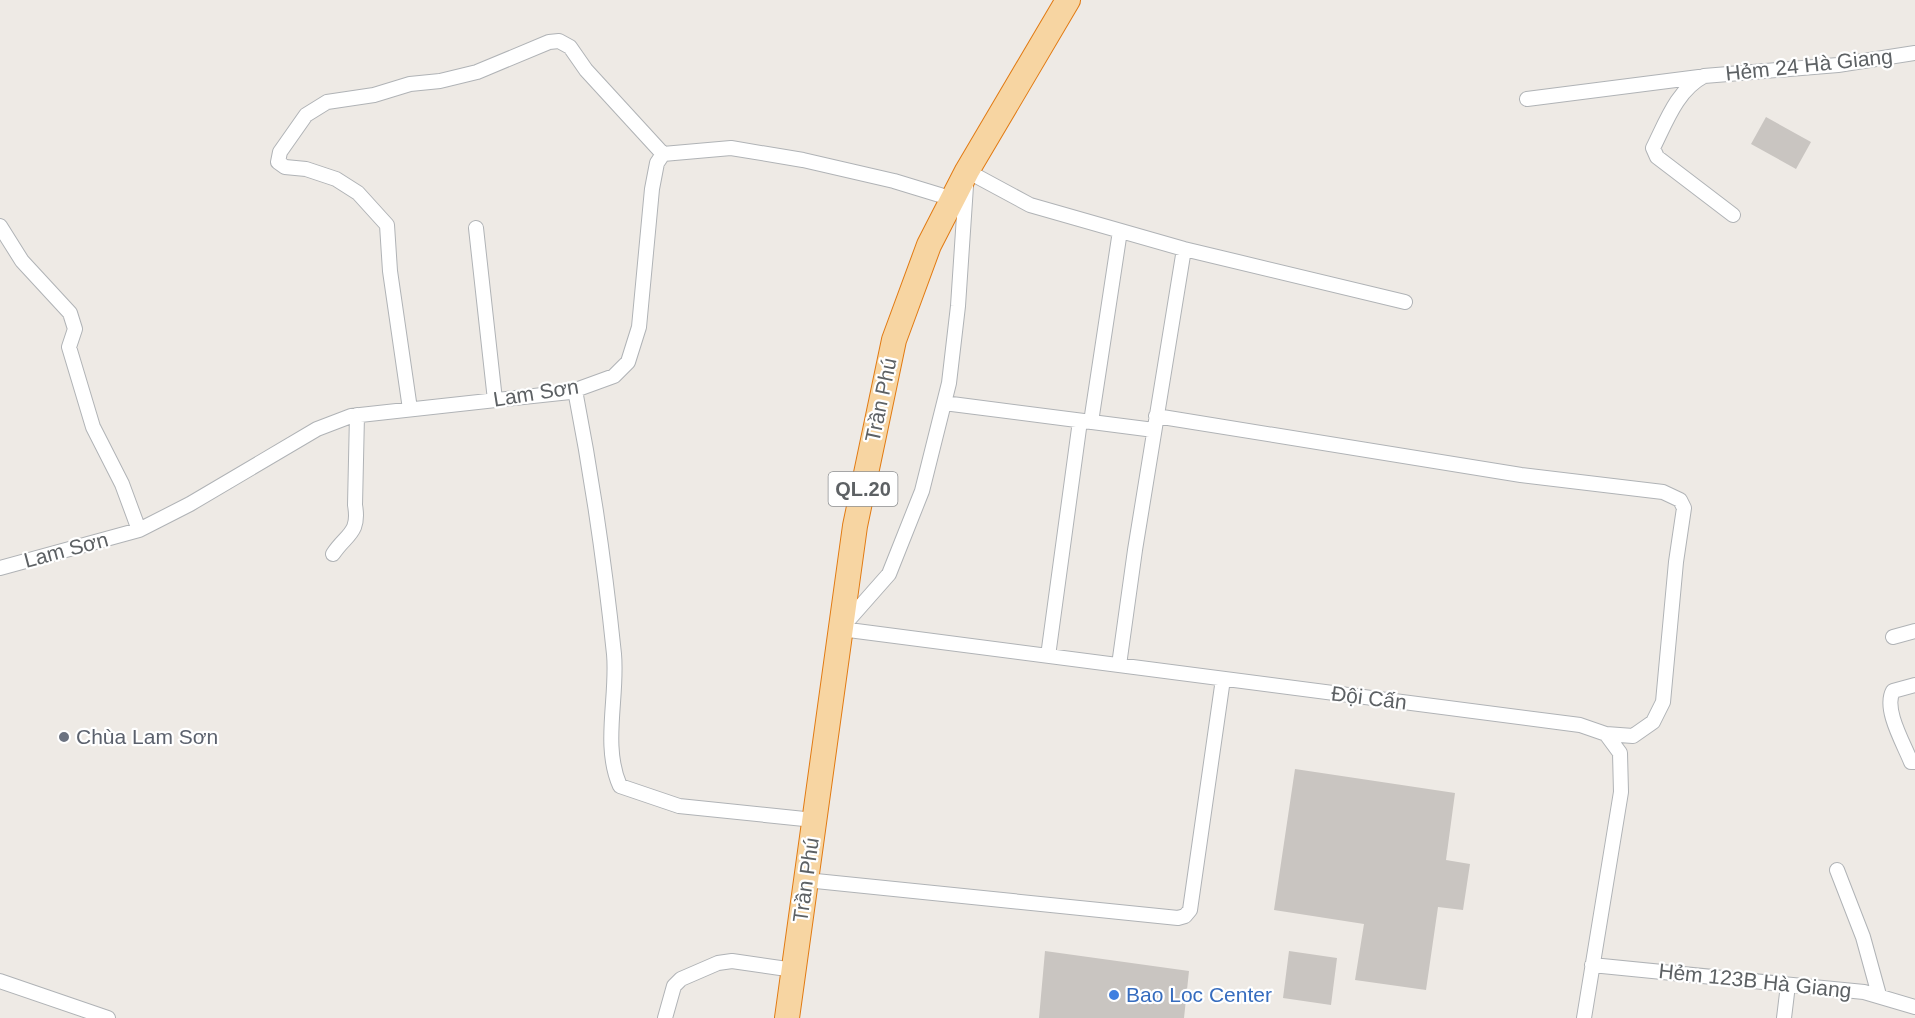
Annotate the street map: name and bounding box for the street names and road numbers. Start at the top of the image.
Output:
street label: Hẻm 24 Hà Giang [1724,44,1894,85]
street label: Trần Phú [860,356,901,444]
street label: Lam Sơn [492,374,580,411]
road number: QL.20 [828,472,898,506]
street label: Lam Sơn [21,527,110,572]
street label: Đội Cấn [1330,681,1408,714]
street label: Trần Phú [788,836,823,924]
street label: Hẻm 123B Hà Giang [1657,959,1853,1002]

